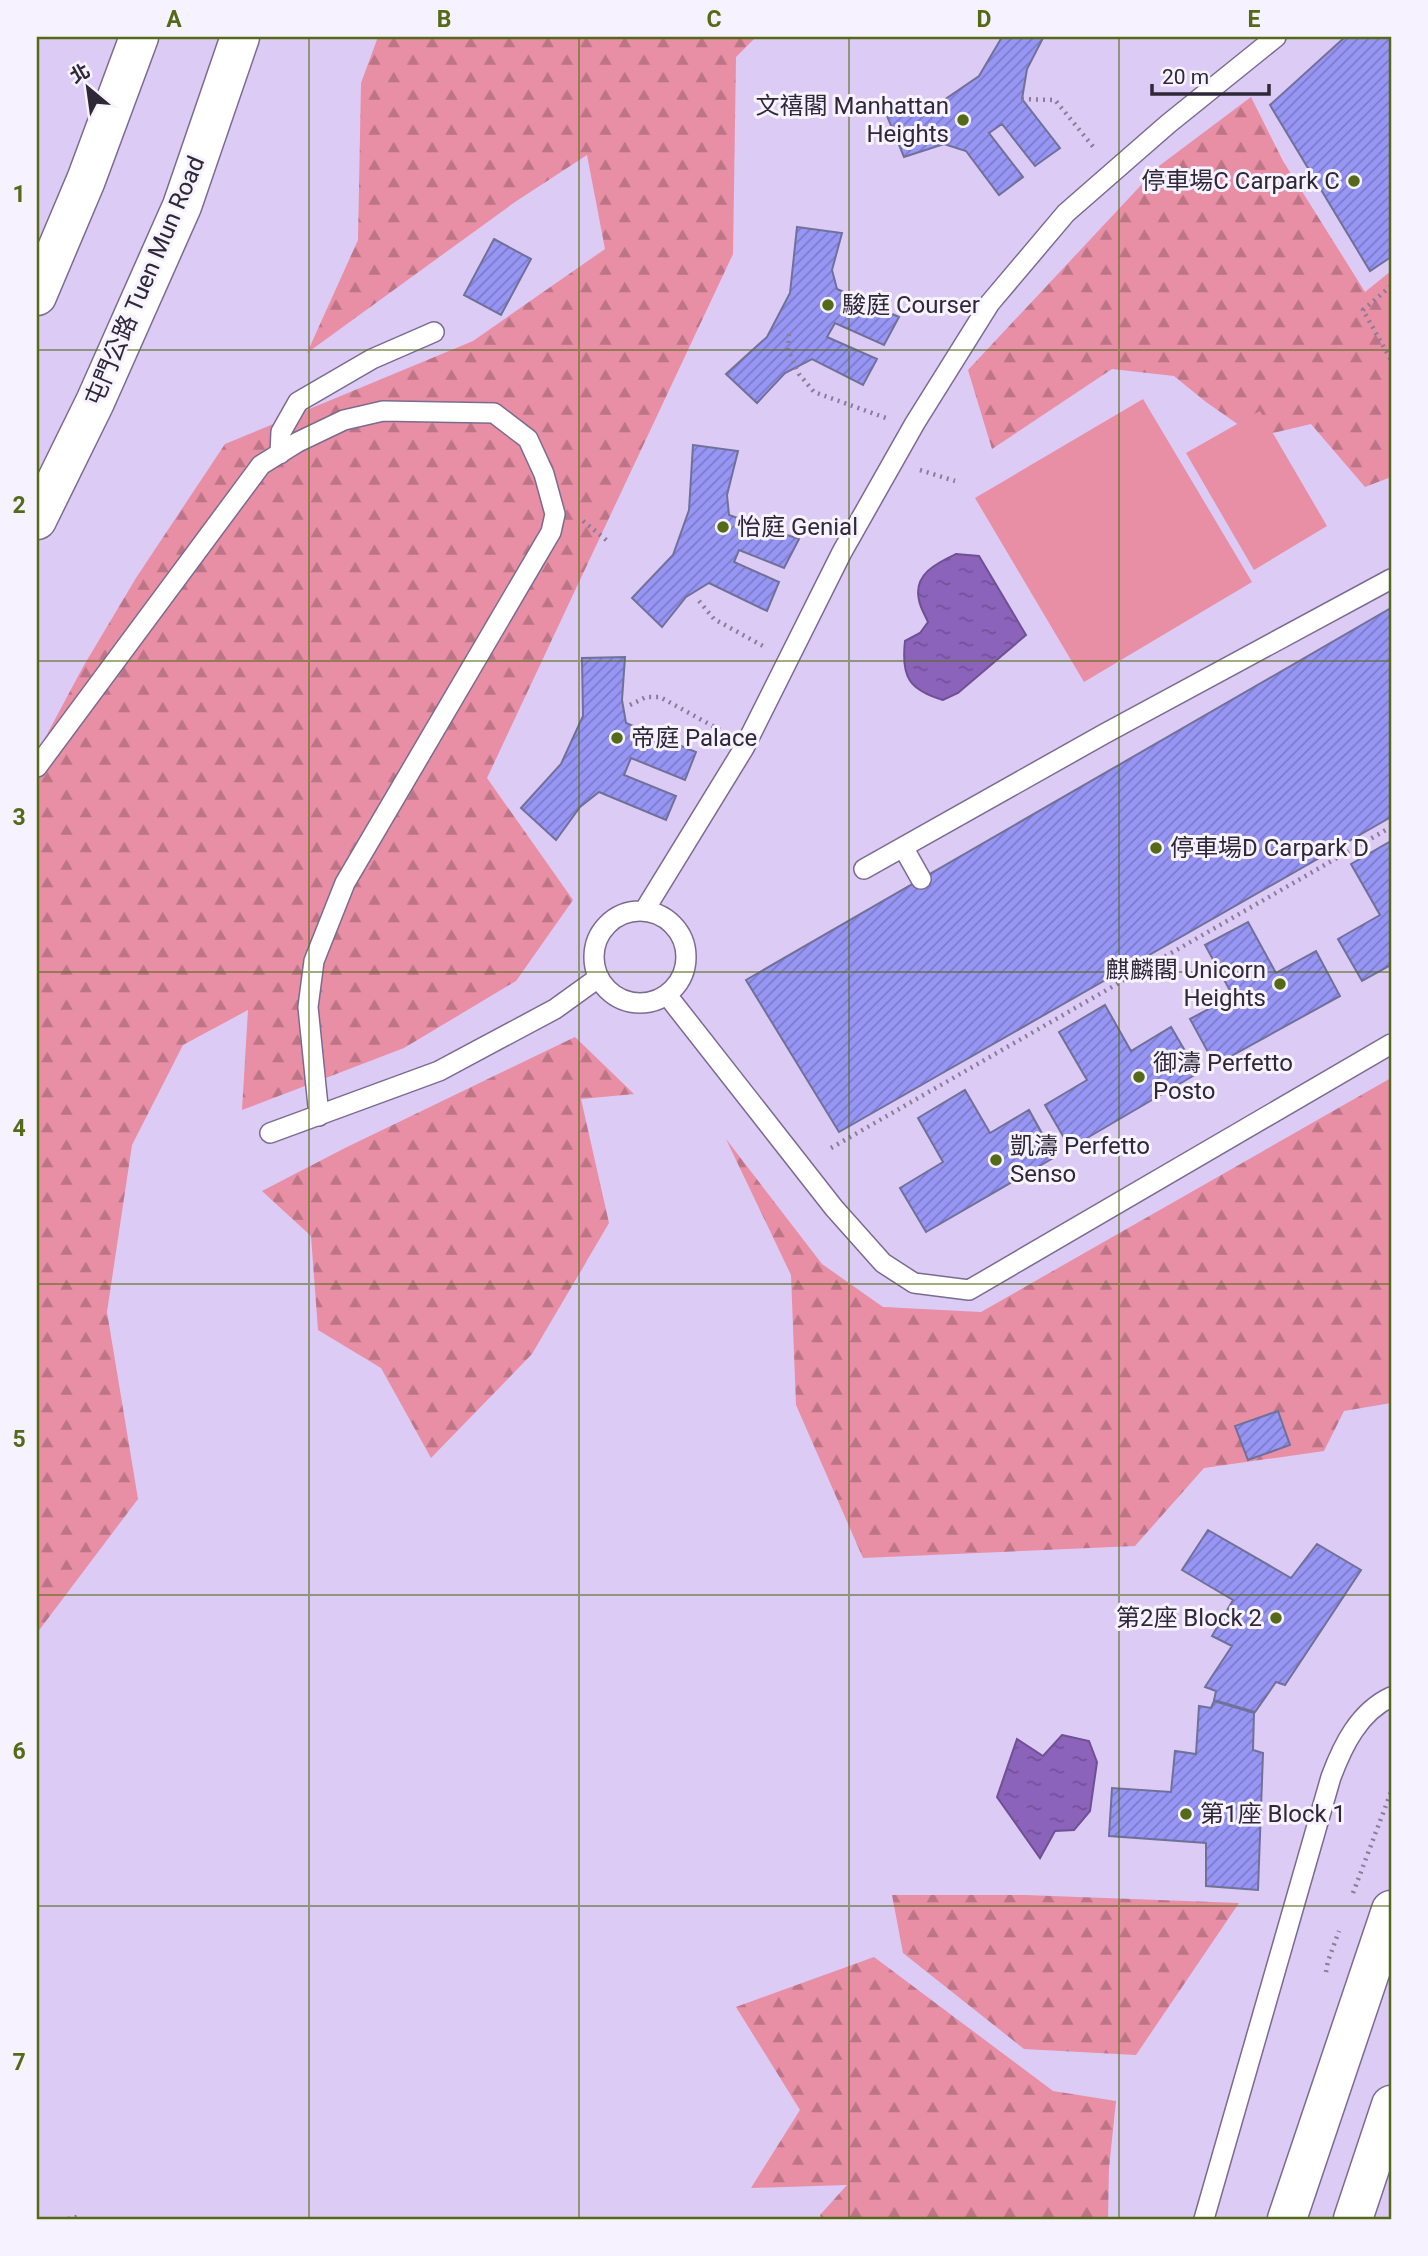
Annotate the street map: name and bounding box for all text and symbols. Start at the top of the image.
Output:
text: A [166,6,182,33]
text: B [437,6,451,33]
text: C [706,6,722,33]
text: D [977,6,991,33]
text: E [1248,6,1261,33]
north arrow [52,52,122,122]
scale bar [1152,52,1269,96]
text: 北 [66,59,94,88]
text: 20 m [1162,65,1209,89]
place label: 文禧閣 Manhattan Heights [756,92,949,148]
marker: 文禧閣 Manhattan Heights [955,112,971,128]
street label: 屯門公路 Tuen Mun Road [80,152,210,410]
place label: 停車場C Carpark C [1141,167,1340,195]
marker: 停車場C Carpark C [1346,173,1362,189]
text: 1 [12,181,26,208]
place label: 駿庭 Courser [842,291,980,319]
marker: 駿庭 Courser [820,297,836,313]
text: 2 [12,492,26,519]
place label: 怡庭 Genial [737,513,858,541]
marker: 怡庭 Genial [715,519,731,535]
place label: 帝庭 Palace [631,724,757,752]
marker: 帝庭 Palace [609,730,625,746]
text: 3 [12,804,26,831]
place label: 停車場D Carpark D [1170,834,1369,862]
marker: 停車場D Carpark D [1148,840,1164,856]
place label: 麒麟閣 Unicorn Heights [1106,956,1266,1012]
marker: 麒麟閣 Unicorn Heights [1272,976,1288,992]
place label: 御濤 Perfetto Posto [1153,1049,1293,1105]
marker: 御濤 Perfetto Posto [1131,1069,1147,1085]
text: 4 [12,1115,26,1142]
place label: 凱濤 Perfetto Senso [1010,1132,1150,1188]
marker: 凱濤 Perfetto Senso [988,1152,1004,1168]
text: 5 [12,1426,26,1453]
place label: 第2座 Block 2 [1116,1604,1262,1632]
marker: 第2座 Block 2 [1268,1610,1284,1626]
text: 6 [12,1738,26,1765]
place label: 第1座 Block 1 [1200,1800,1346,1828]
marker: 第1座 Block 1 [1178,1806,1194,1822]
text: 7 [12,2049,26,2076]

